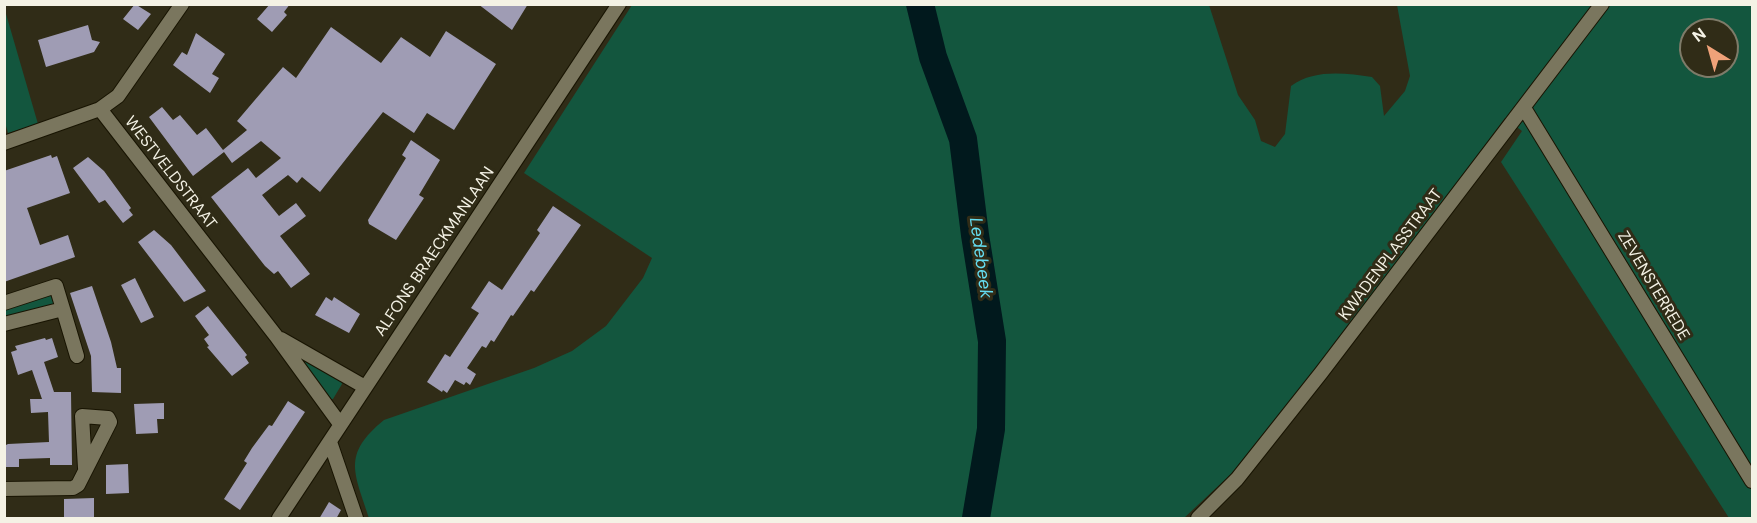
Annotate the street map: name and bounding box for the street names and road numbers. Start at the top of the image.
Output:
street label: WESTVELDSTRAAT [120,113,220,233]
street label: ALFONS BRAECKMANLAAN [371,164,499,340]
street label: KWADENPLASSTRAAT [1335,186,1447,324]
street label: ZEVENSTERREDE [1613,228,1693,344]

